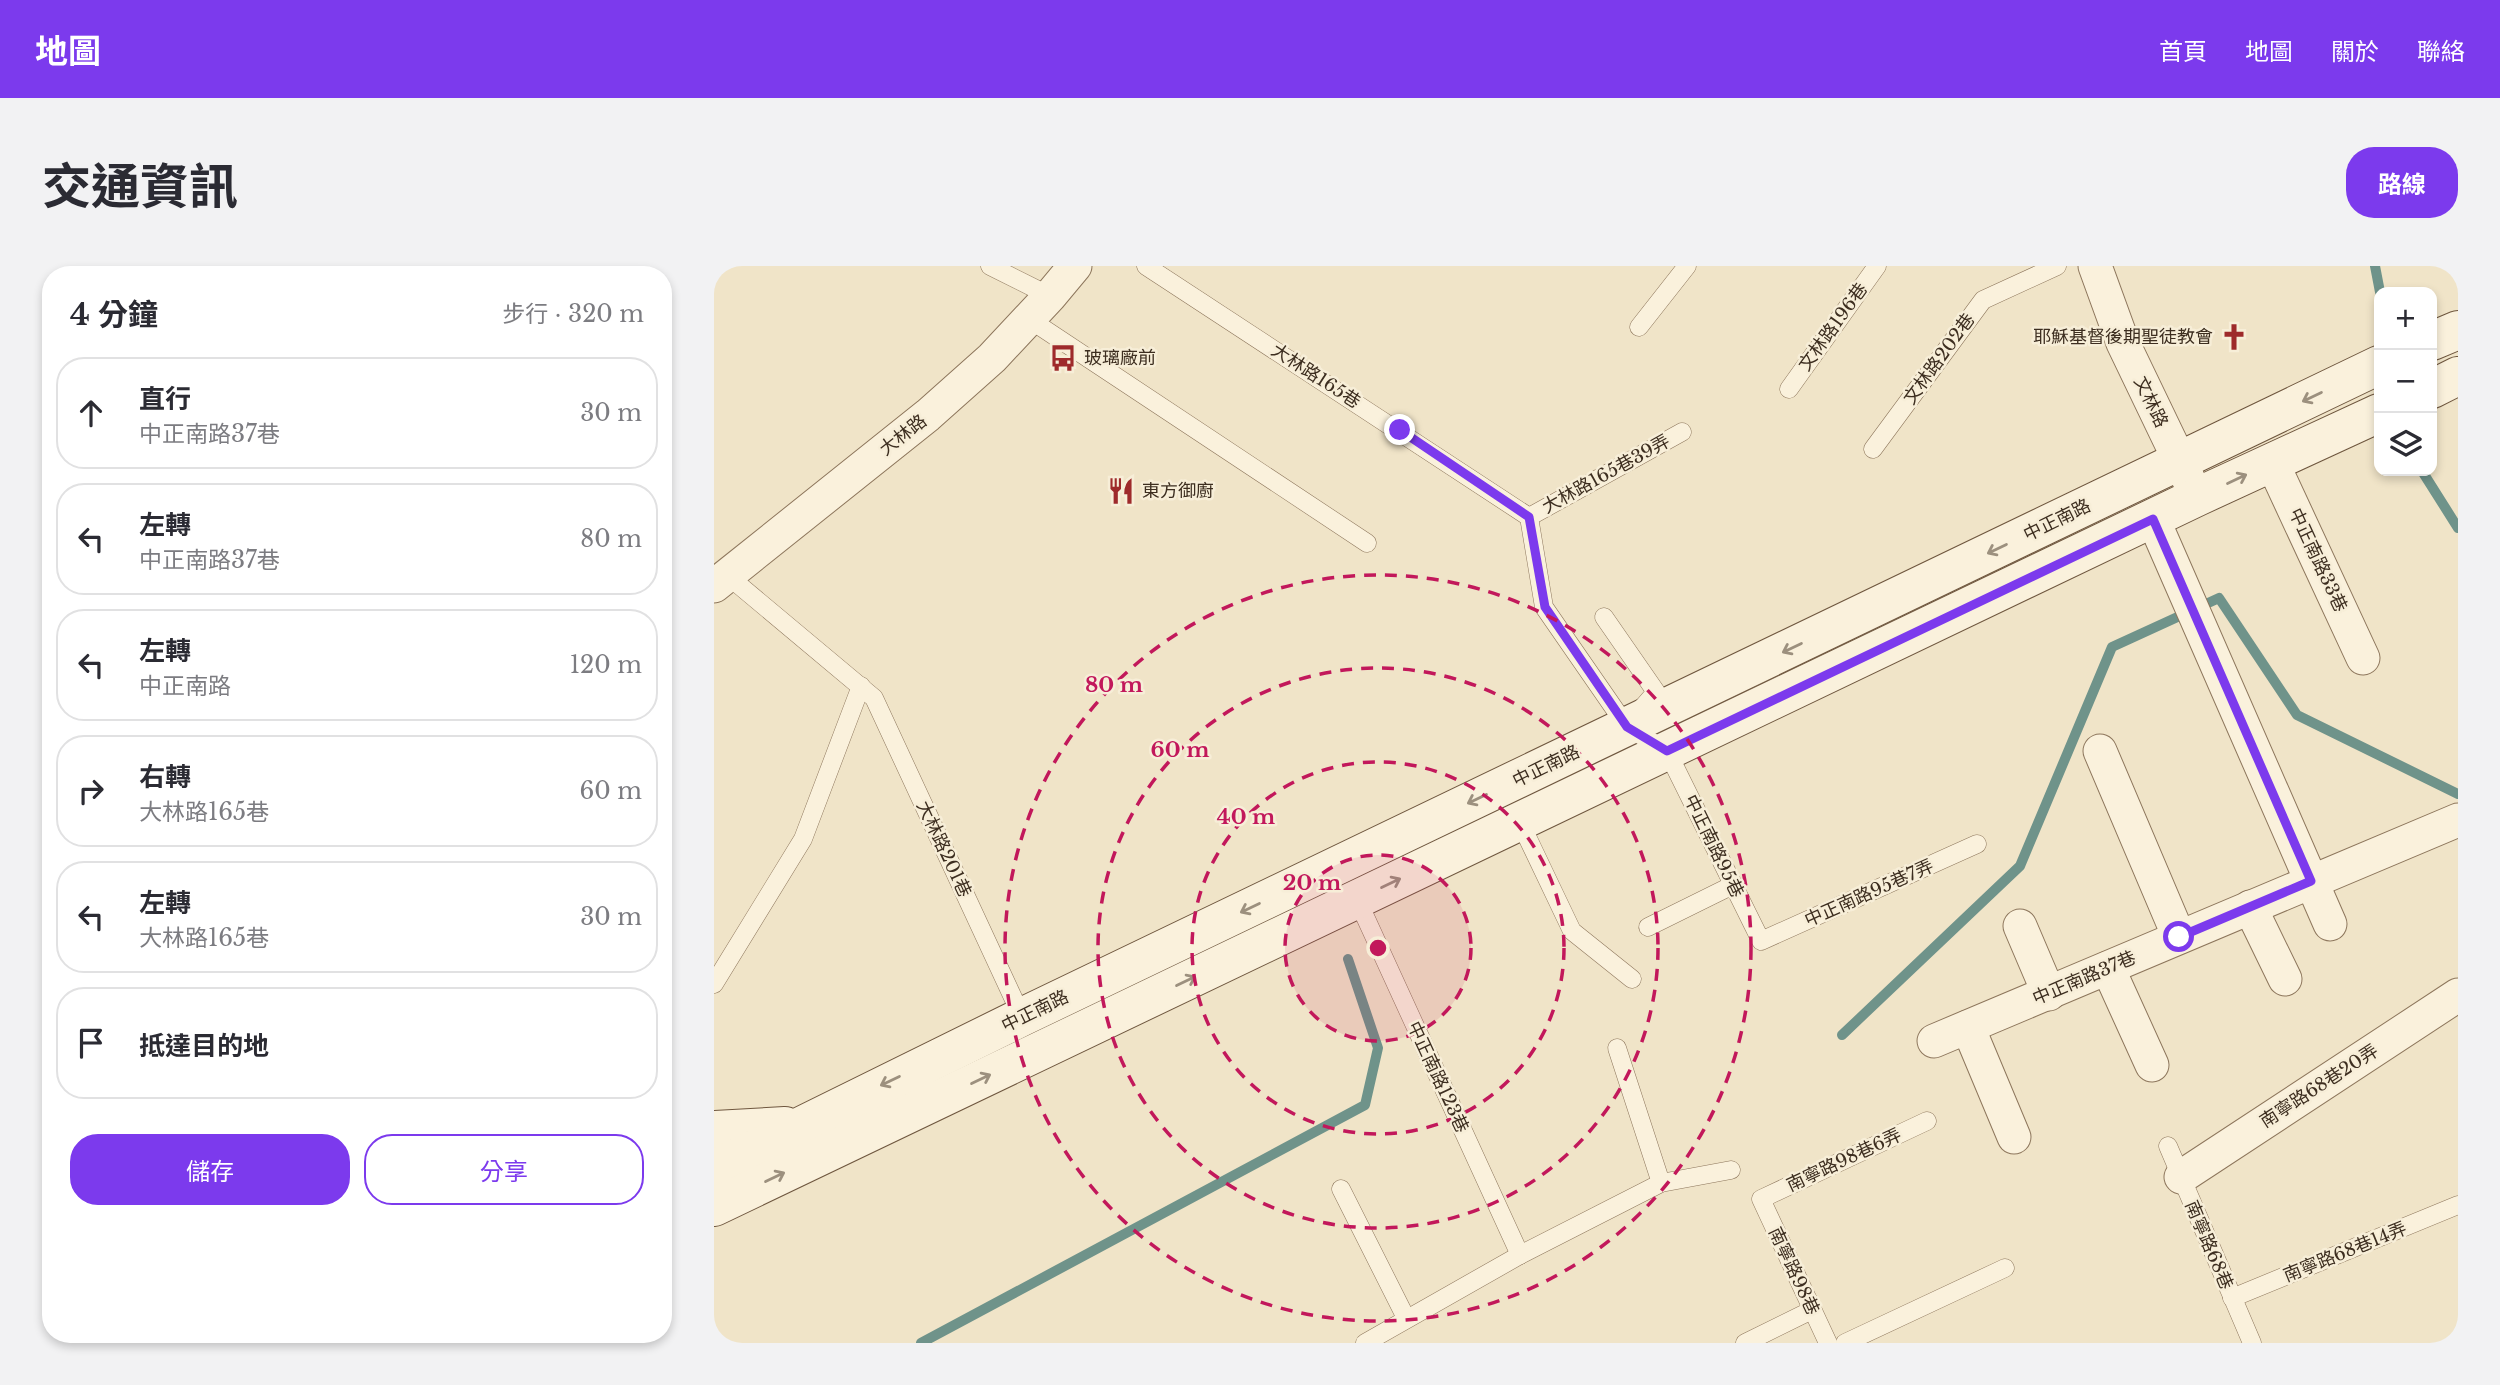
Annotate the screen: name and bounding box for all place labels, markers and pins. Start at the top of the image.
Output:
church icon: 耶穌基督後期聖徒教會 [2219,322,2249,352]
place label: 耶穌基督後期聖徒教會 [2033,326,2213,348]
bus stop icon: 玻璃廠前 [1048,343,1078,373]
place label: 玻璃廠前 [1084,347,1156,369]
restaurant icon: 東方御廚 [1106,476,1136,506]
place label: 東方御廚 [1142,480,1214,502]
centre of rings [1366,936,1390,960]

